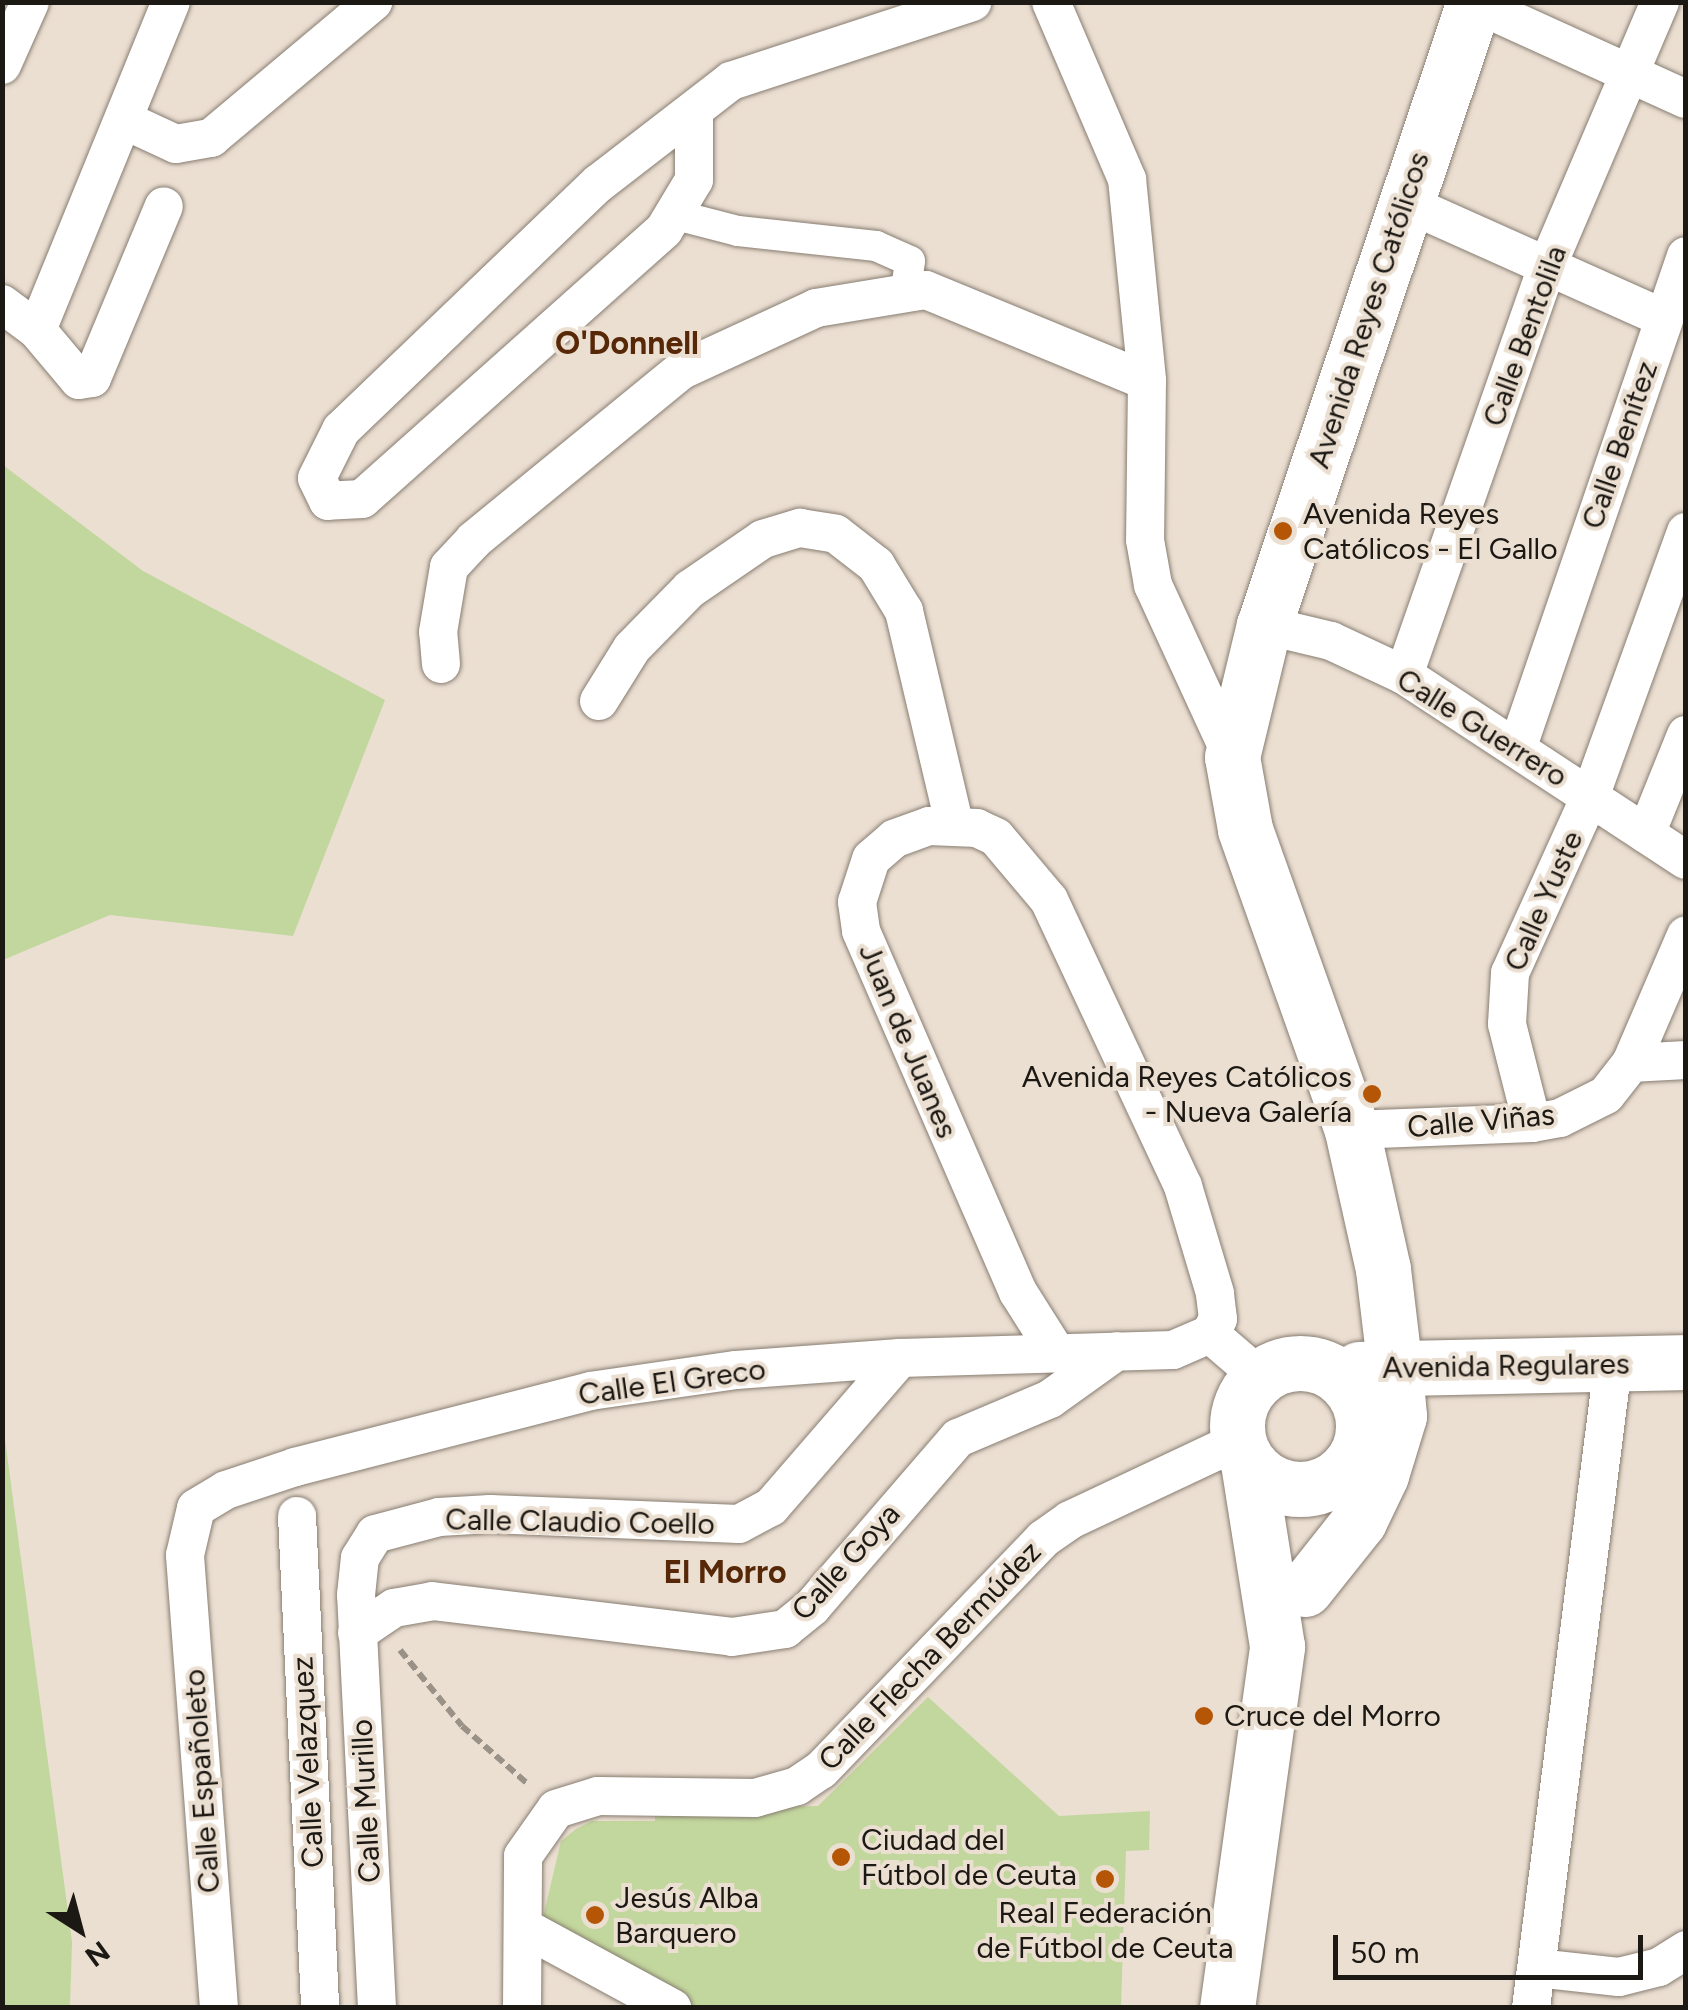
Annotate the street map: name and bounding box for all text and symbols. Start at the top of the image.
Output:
street label: Avenida Reyes Católicos [1301,147,1437,473]
street label: Calle Bentolila [1476,241,1574,431]
district label: O'Donnell [555,324,699,362]
street label: Calle Benítez [1575,357,1665,533]
place label: Avenida Reyes Católicos - El Gallo [1303,496,1558,566]
marker: Avenida Reyes Católicos - El Gallo [1272,520,1294,542]
street label: Calle Guerrero [1390,661,1574,795]
street label: Calle Yuste [1497,825,1591,977]
street label: Juan de Juanes [851,938,965,1144]
place label: Avenida Reyes Católicos - Nueva Galería [1022,1059,1352,1130]
marker: Avenida Reyes Católicos - Nueva Galería [1361,1083,1383,1105]
street label: Calle Viñas [1406,1097,1556,1145]
street label: Avenida Regulares [1382,1346,1630,1386]
street label: Calle El Greco [576,1351,768,1413]
street label: Calle Goya [784,1496,908,1628]
street label: Calle Claudio Coello [445,1502,715,1542]
street label: Calle Flecha Bermúdez [811,1534,1049,1778]
district label: El Morro [663,1553,787,1591]
street label: Calle Velazquez [284,1655,332,1869]
street label: Calle Españoleto [176,1668,228,1894]
place label: Cruce del Morro [1224,1698,1441,1734]
marker: Cruce del Morro [1193,1705,1215,1727]
street label: Calle Murillo [344,1718,388,1884]
place label: Ciudad del Fútbol de Ceuta [861,1822,1077,1892]
marker: Ciudad del Fútbol de Ceuta [830,1846,852,1868]
marker: Real Federación de Fútbol de Ceuta [1094,1868,1116,1890]
north arrow [30,1880,130,1980]
place label: Jesús Alba Barquero [615,1880,759,1950]
place label: Real Federación de Fútbol de Ceuta [976,1895,1234,1966]
marker: Jesús Alba Barquero [584,1904,606,1926]
scale bar [1338,1915,1648,1977]
text: N [79,1934,116,1974]
text: 50 m [1350,1934,1419,1971]

